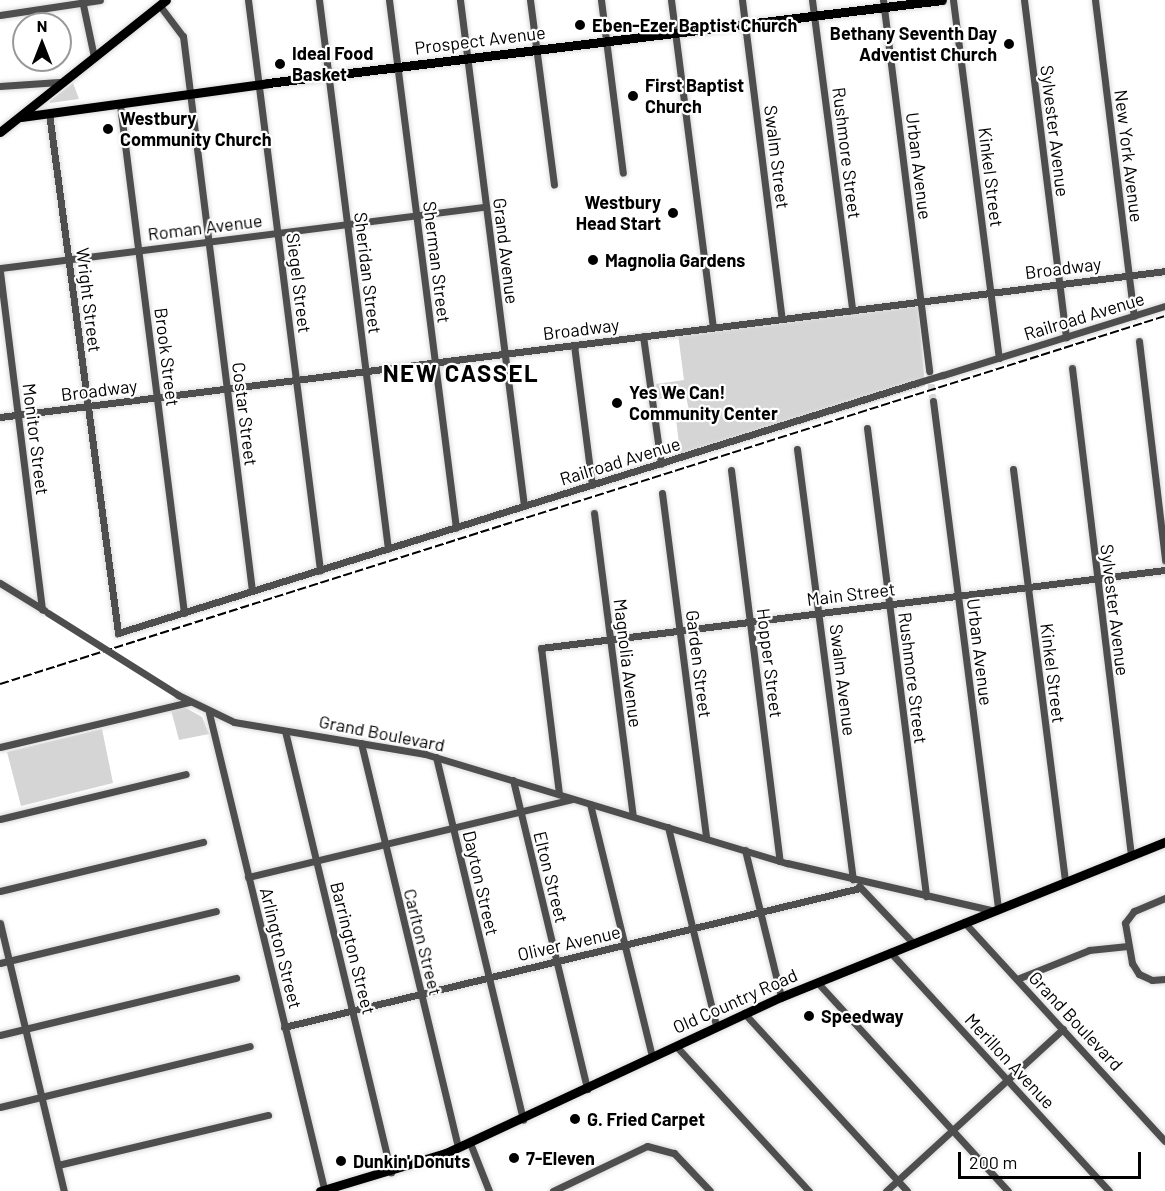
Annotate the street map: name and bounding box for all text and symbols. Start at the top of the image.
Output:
north arrow [12,12,72,72]
place label: Eben-Ezer Baptist Church [592,14,797,36]
text: N [37,16,47,35]
marker: Eben-Ezer Baptist Church [573,18,587,32]
street label: Prospect Avenue [413,21,547,59]
place label: Bethany Seventh Day Adventist Church [830,23,997,66]
marker: Bethany Seventh Day Adventist Church [1002,37,1016,51]
place label: Ideal Food Basket [292,43,373,86]
marker: Ideal Food Basket [273,57,287,71]
street label: Sylvester Avenue [1036,64,1074,198]
place label: First Baptist Church [645,75,744,118]
street label: Rushmore Street [828,86,866,220]
street label: New York Avenue [1110,88,1148,224]
marker: First Baptist Church [626,89,640,103]
street label: Swalm Street [760,104,794,210]
place label: Westbury Community Church [120,108,272,150]
street label: Urban Avenue [902,111,936,221]
marker: Westbury Community Church [101,122,115,136]
street label: Kinkel Street [974,126,1008,228]
place label: Westbury Head Start [576,192,661,234]
street label: Grand Avenue [489,197,523,305]
street label: Sherman Street [419,200,455,324]
marker: Westbury Head Start [666,206,680,220]
street label: Roman Avenue [146,209,264,245]
street label: Sheridan Street [350,211,386,335]
street label: Siegel Street [282,232,316,334]
street label: Wright Street [72,246,106,354]
place label: Magnolia Gardens [605,249,745,271]
marker: Magnolia Gardens [586,253,600,267]
street label: Broadway [1024,253,1102,283]
street label: Railroad Avenue [1021,287,1147,345]
street label: Brook Street [150,306,184,408]
street label: Broadway [542,314,620,344]
district label: NEW CASSEL [383,359,539,387]
street label: Costar Street [228,361,262,467]
street label: Broadway [60,375,138,405]
street label: Monitor Street [18,382,54,496]
place label: Yes We Can! Community Center [629,382,778,424]
marker: Yes We Can! Community Center [610,396,624,410]
street label: Railroad Avenue [557,432,683,490]
street label: Sylvester Avenue [1096,543,1134,677]
street label: Main Street [805,578,897,610]
street label: Magnolia Avenue [609,597,647,729]
street label: Urban Avenue [963,597,997,707]
street label: Hopper Street [753,607,787,719]
street label: Garden Street [682,609,716,719]
street label: Rushmore Street [894,611,932,745]
street label: Kinkel Street [1036,622,1070,724]
street label: Swalm Avenue [825,623,861,737]
street label: Grand Boulevard [317,710,447,756]
street label: Dayton Street [458,828,504,938]
street label: Elton Street [529,829,573,925]
street label: Barrington Street [326,879,380,1017]
street label: Arlington Street [256,885,306,1011]
street label: Carlton Street [399,886,447,998]
street label: Oliver Avenue [515,921,623,965]
street label: Old Country Road [669,964,801,1038]
street label: Grand Boulevard [1025,967,1127,1075]
place label: Speedway [821,1005,904,1027]
marker: Speedway [802,1009,816,1023]
street label: Merillon Avenue [960,1009,1060,1113]
place label: G. Fried Carpet [587,1108,705,1130]
marker: G. Fried Carpet [568,1112,582,1126]
scale bar [961,1140,1144,1178]
place label: 7-Eleven [526,1147,595,1169]
place label: Dunkin' Donuts [353,1150,470,1172]
marker: 7-Eleven [507,1151,521,1165]
text: 200 m [969,1151,1017,1173]
marker: Dunkin' Donuts [334,1154,348,1168]

